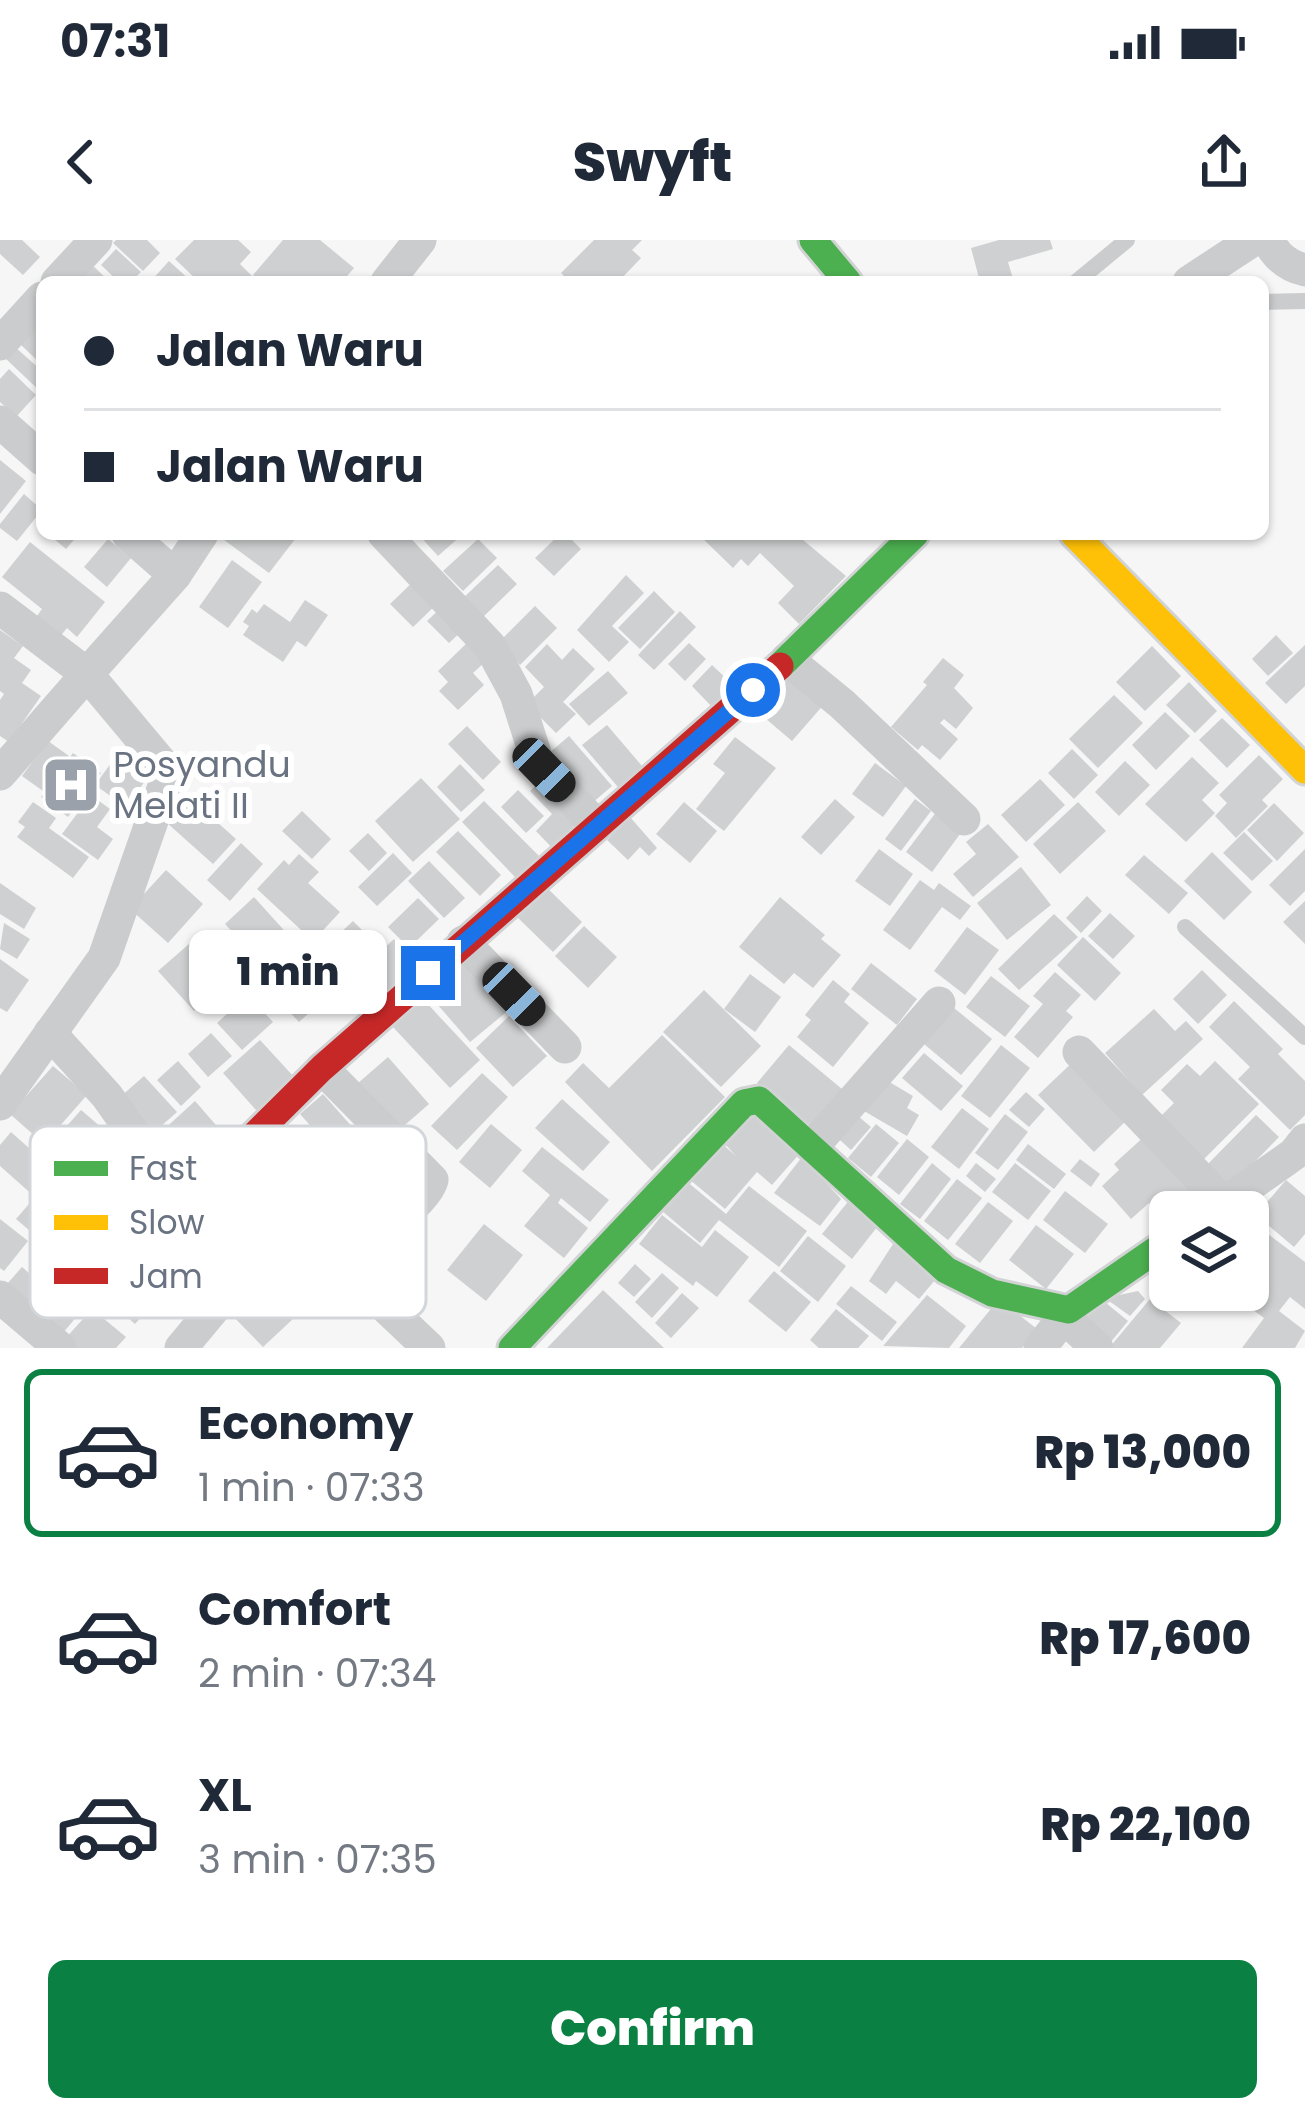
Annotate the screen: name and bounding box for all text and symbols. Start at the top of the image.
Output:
text: 07:31 [60,10,170,73]
text: Swyft [573,124,732,200]
icon: back [48,129,114,195]
icon: share [1191,129,1257,195]
text: Jalan Waru [156,319,424,382]
text: Jalan Waru [156,435,424,498]
route start [726,663,780,717]
car [506,732,582,808]
place label: Posyandu Melati II [113,739,291,831]
hospital icon: Posyandu Melati II [40,754,102,816]
callout: 1 min [188,931,386,1015]
text: 1 min [237,944,339,999]
route end [401,946,455,1000]
car [476,956,552,1032]
legend [30,1126,426,1318]
text: Fast [129,1145,197,1192]
map controls [1149,1191,1269,1311]
button: layers [1149,1191,1269,1311]
text: Slow [129,1199,205,1246]
text: Jam [129,1253,203,1300]
text: Economy [198,1392,413,1455]
icon: car [54,1399,162,1507]
text: Rp 13,000 [1034,1421,1251,1484]
text: 1 min · 07:33 [198,1460,425,1515]
text: Comfort [198,1578,391,1641]
icon: car [54,1585,162,1693]
text: Rp 17,600 [1039,1607,1251,1670]
text: 2 min · 07:34 [198,1646,436,1701]
text: XL [198,1764,252,1827]
icon: car [54,1771,162,1879]
text: Rp 22,100 [1040,1793,1251,1856]
text: 3 min · 07:35 [198,1832,437,1887]
button: Confirm [48,1960,1257,2098]

